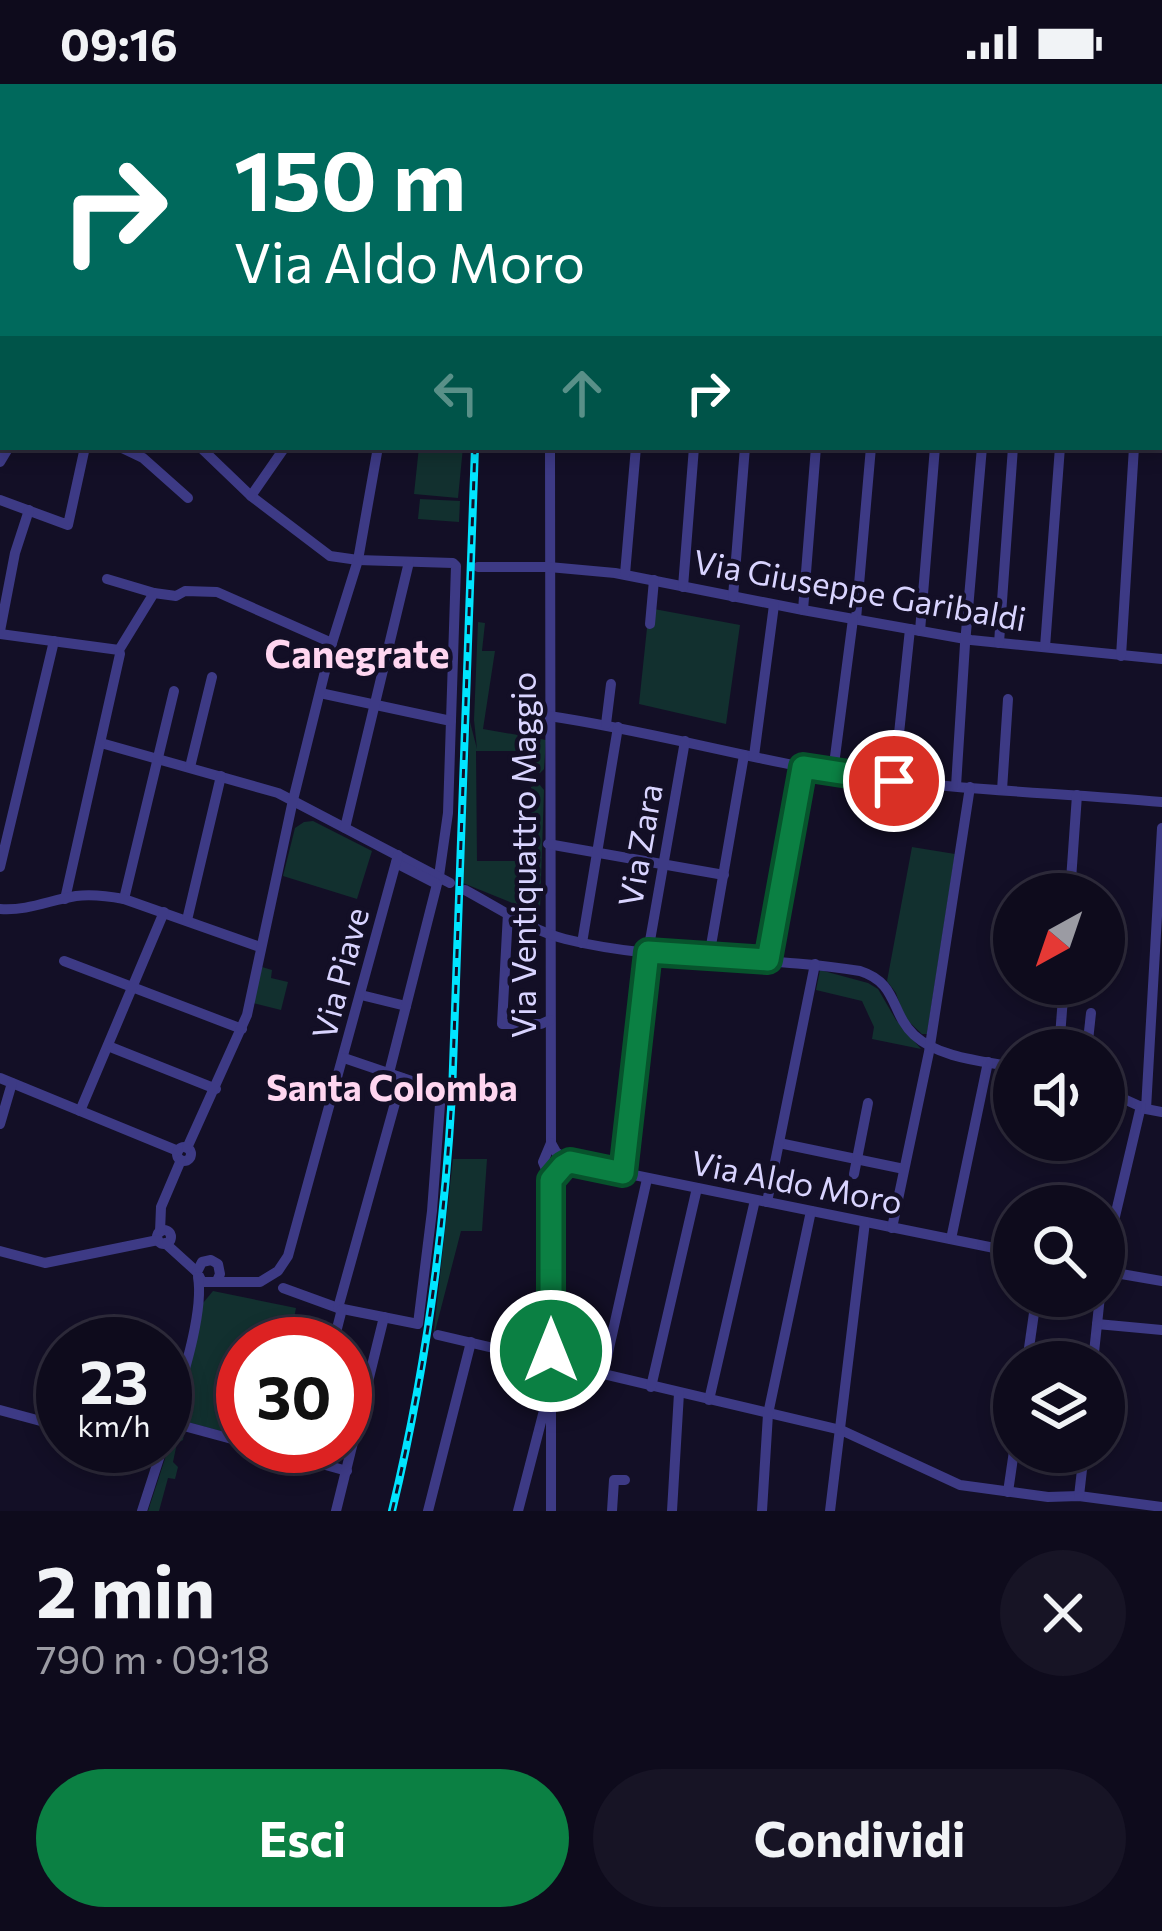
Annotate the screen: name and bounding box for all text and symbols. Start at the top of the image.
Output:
text: 09:16 [60,15,178,70]
text: 150 m [234,126,466,228]
icon: right [36,132,192,288]
text: Via Aldo Moro [234,228,585,294]
icon: left [423,360,489,426]
icon: ahead [549,360,615,426]
icon: right [675,360,741,426]
street label: Via Giuseppe Garibaldi [691,540,1029,638]
district label: Canegrate [265,628,449,676]
street label: Via Ventiquattro Maggio [502,672,543,1038]
pin [843,730,945,832]
icon: arrive [861,748,927,814]
street label: Via Zara [608,780,670,910]
north arrow [993,873,1125,1005]
map controls [993,873,1125,1473]
street label: Via Piave [302,903,376,1043]
button: sound [993,1029,1125,1161]
district label: Santa Colomba [266,1064,518,1108]
street label: Via Aldo Moro [688,1140,906,1222]
button: search [993,1185,1125,1317]
position arrow [488,1288,614,1414]
speed limit sign: 30 [216,1317,372,1473]
button: layers [993,1341,1125,1473]
text: 23 [79,1343,149,1416]
text: km/h [78,1406,150,1443]
text: 2 min [36,1545,215,1633]
button: close [1000,1550,1126,1676]
text: 790 m · 09:18 [36,1634,270,1682]
button: Esci [36,1769,569,1907]
button: Condividi [593,1769,1126,1907]

